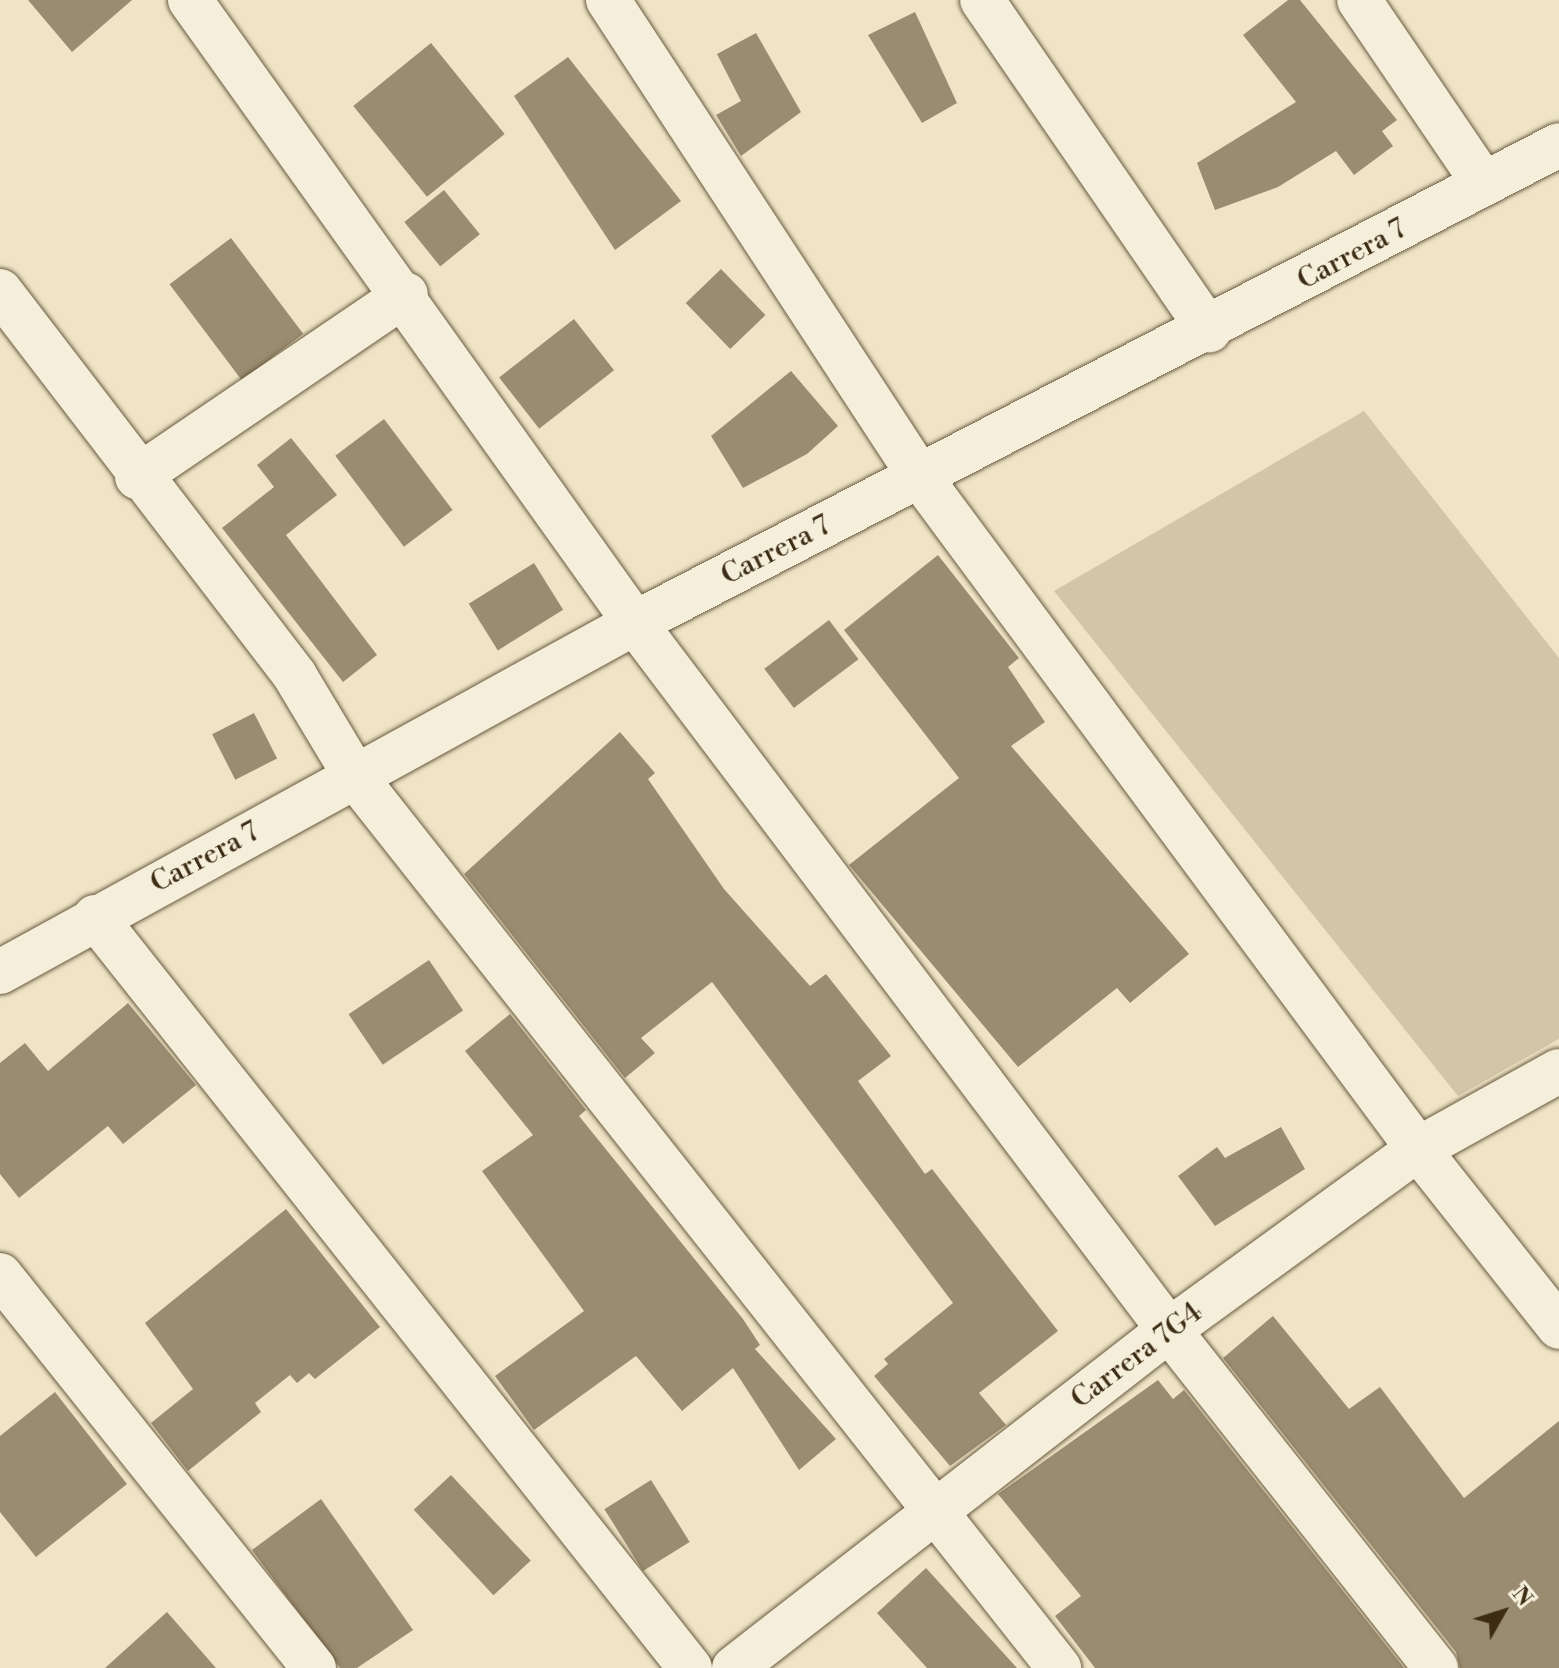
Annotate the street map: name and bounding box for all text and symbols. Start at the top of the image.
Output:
street label: Carrera 7 [1292,212,1412,298]
street label: Carrera 7 [716,509,836,593]
street label: Carrera 7 [145,815,265,901]
street label: Carrera 7G4 [1065,1296,1209,1416]
north arrow [1463,1572,1543,1652]
text: N [1506,1581,1538,1612]

